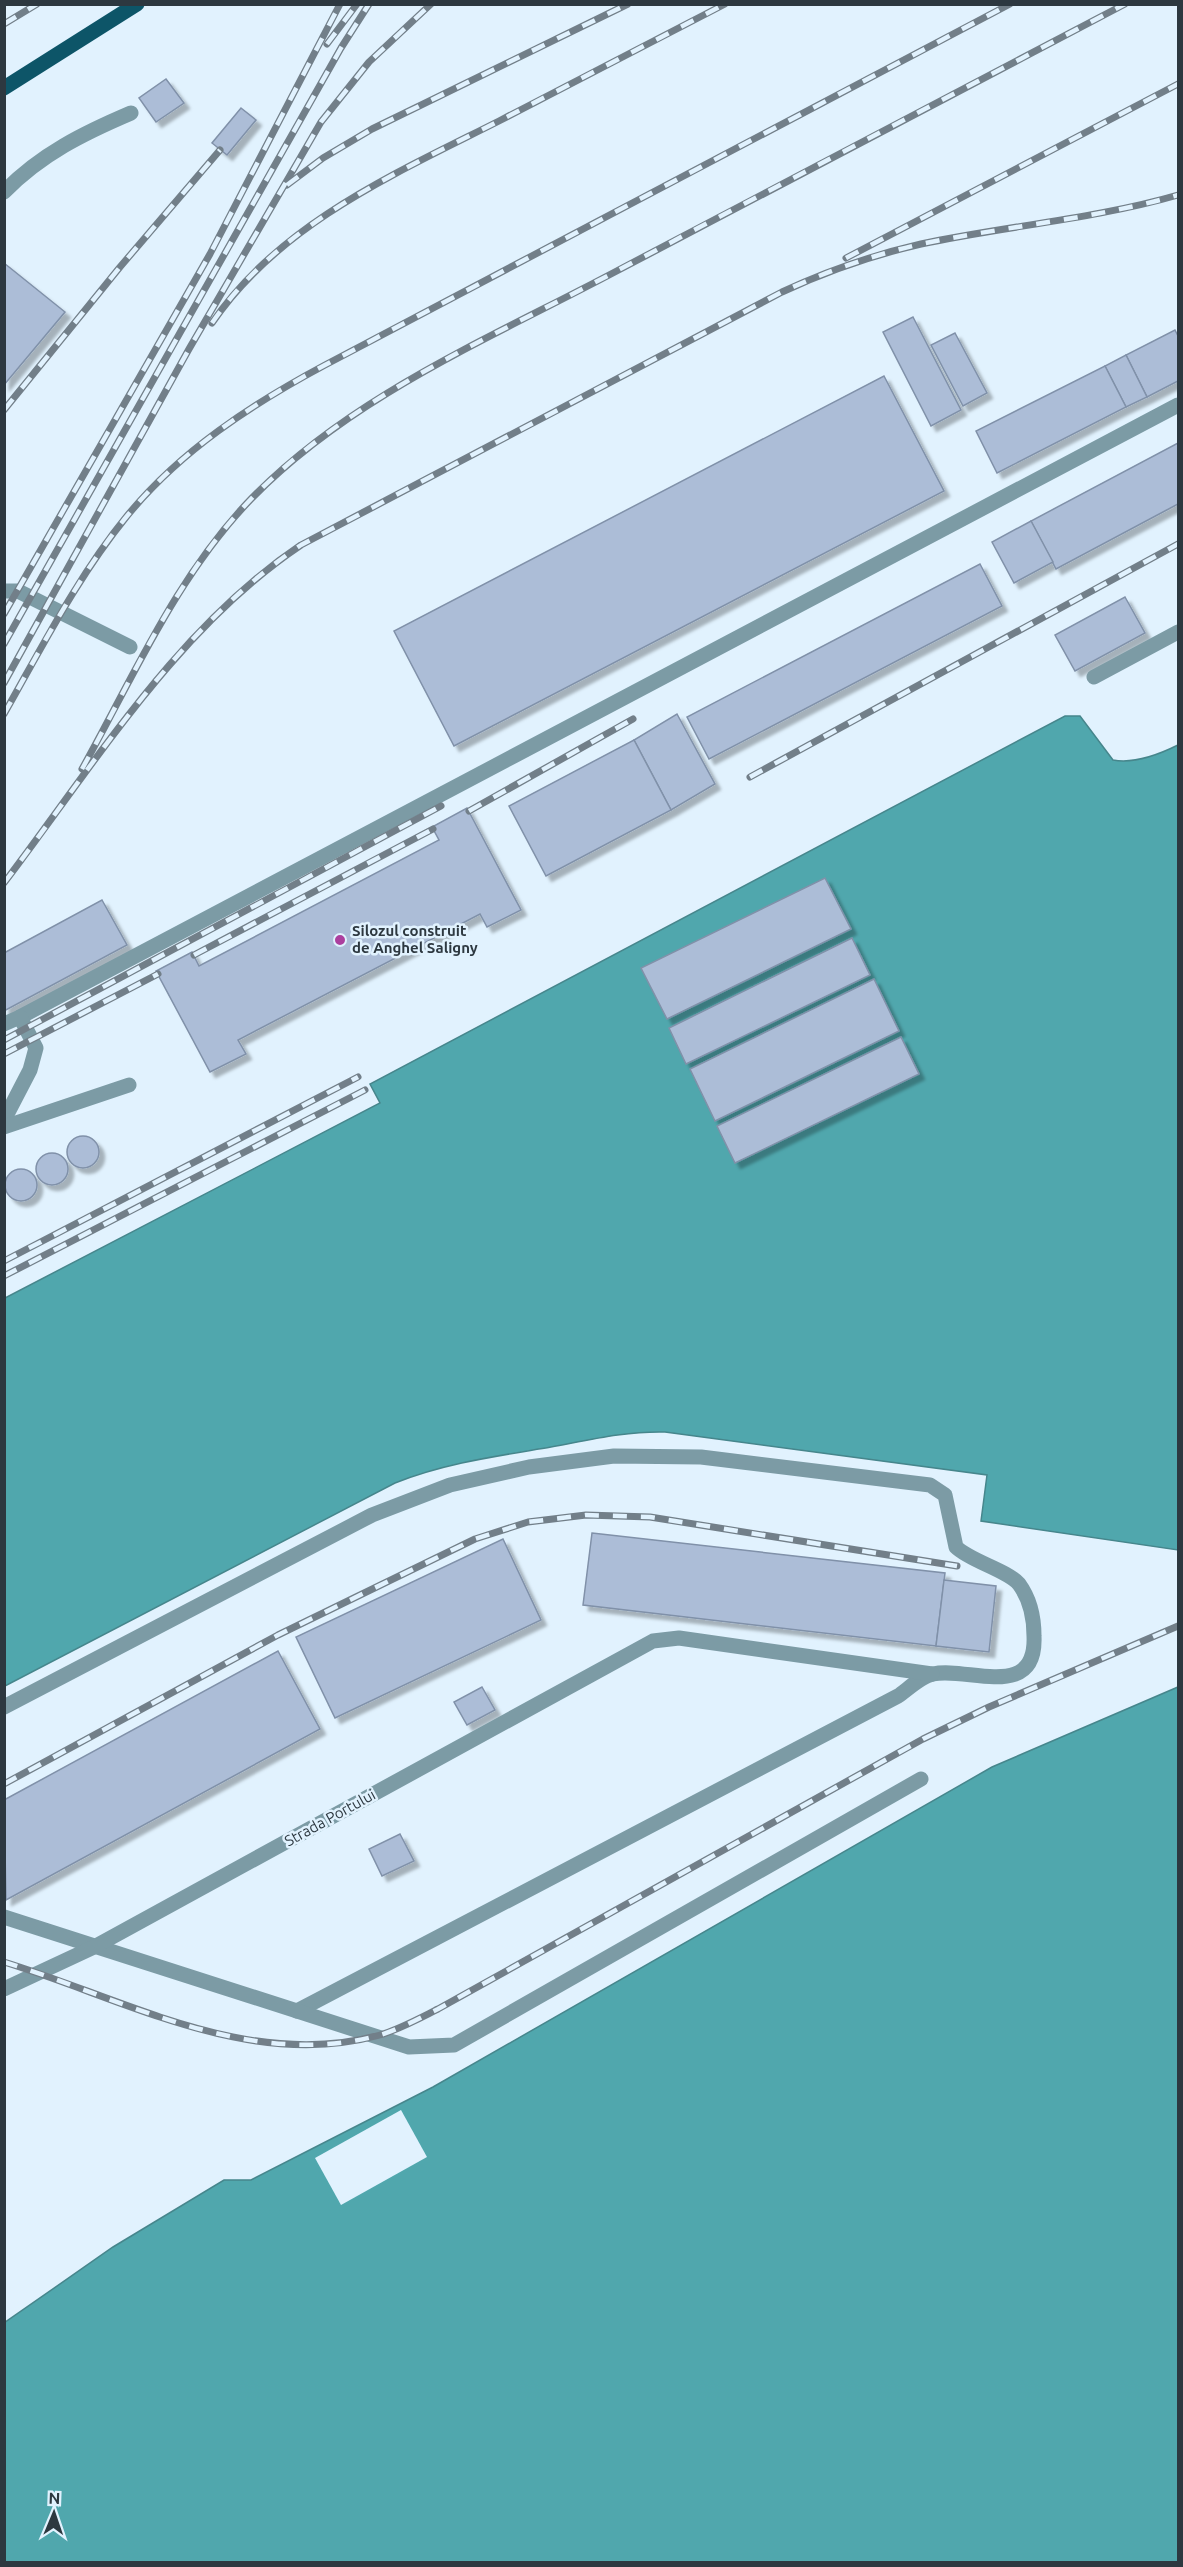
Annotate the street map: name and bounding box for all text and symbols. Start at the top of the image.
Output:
place label: Silozul construit de Anghel Saligny [352,922,478,956]
marker: Silozul construit de Anghel Saligny [333,933,347,947]
street label: Strada Portului [282,1786,378,1849]
north arrow [24,2483,84,2543]
text: N [48,2489,61,2507]

